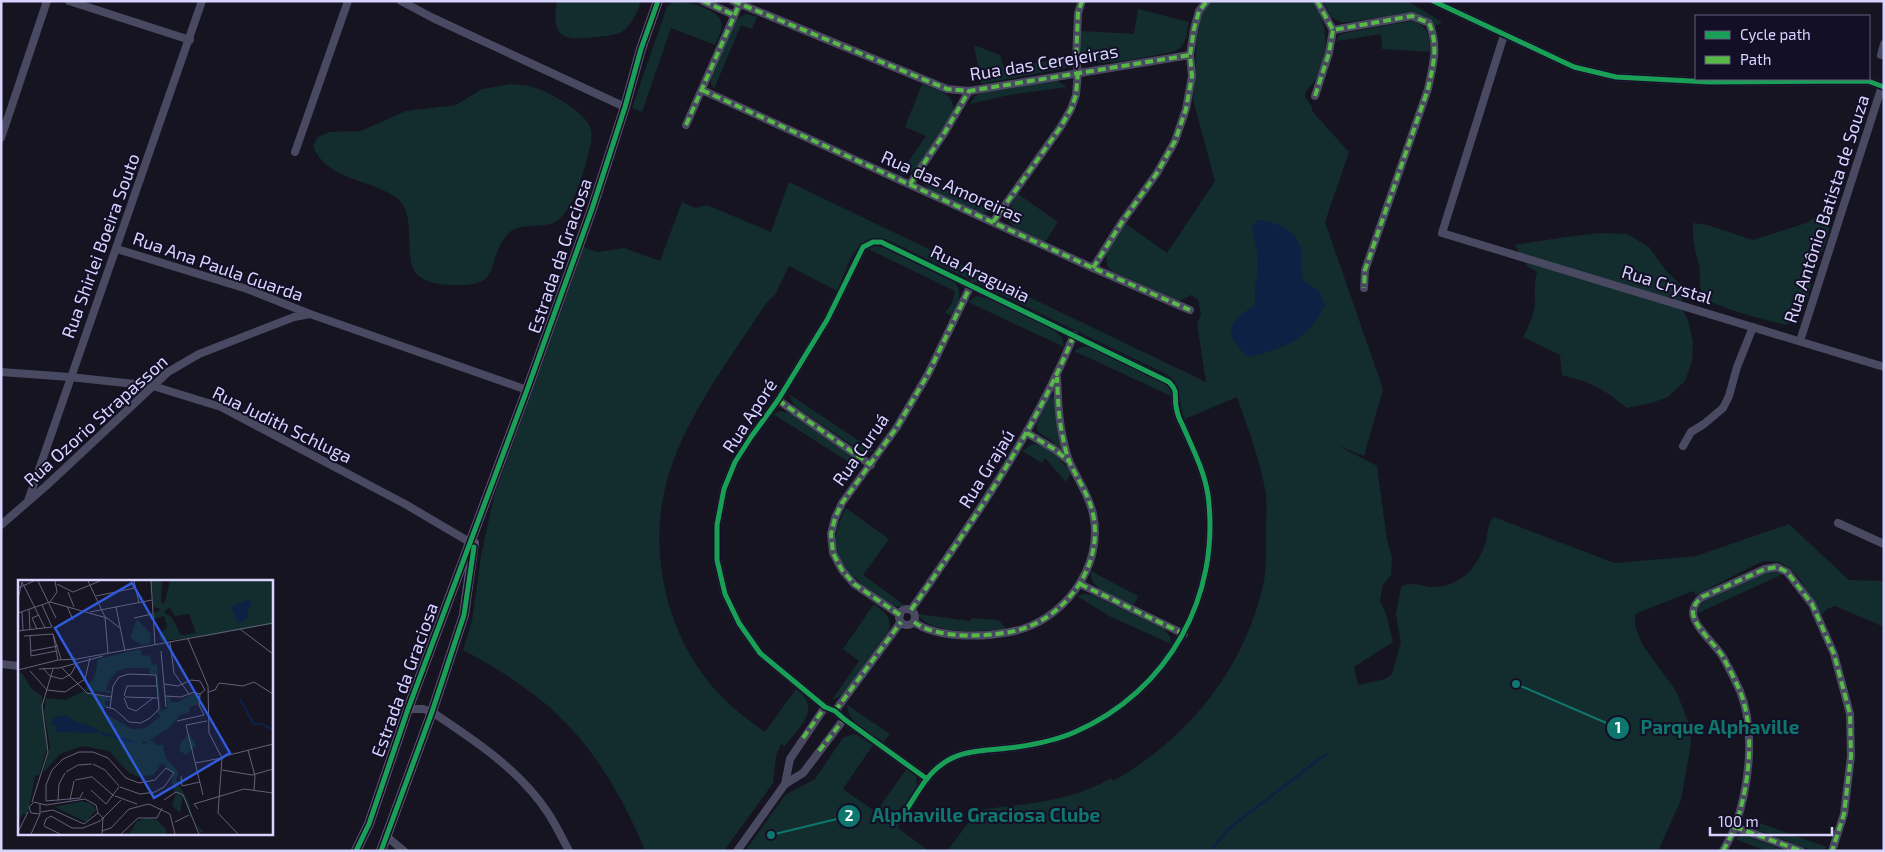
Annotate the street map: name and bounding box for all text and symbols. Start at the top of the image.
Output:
legend [1695,15,1870,80]
text: Cycle path [1740,25,1811,43]
street label: Rua das Cerejeiras [968,39,1120,85]
text: Path [1740,50,1771,68]
street label: Rua Antônio Batista de Souza [1779,92,1873,326]
street label: Rua das Amoreiras [878,145,1027,227]
street label: Rua Shirlei Boeira Souto [56,150,144,341]
street label: Estrada da Graciosa [522,175,596,336]
street label: Rua Ana Paula Guarda [130,227,307,306]
street label: Rua Araguaia [927,240,1034,307]
street label: Rua Crystal [1619,260,1716,308]
street label: Rua Ozorio Strapasson [19,350,172,491]
street label: Rua Aporé [717,375,781,456]
street label: Rua Judith Schluga [209,381,356,467]
street label: Rua Curuá [827,409,893,490]
street label: Rua Grajaú [953,425,1019,512]
inset map [18,580,272,834]
street label: Estrada da Graciosa [366,600,442,760]
callout: Parque Alphaville [1605,711,1809,745]
text: Parque Alphaville [1641,715,1800,738]
text: 1 [1615,718,1621,736]
callout: Alphaville Graciosa Clube [837,799,1110,833]
text: Alphaville Graciosa Clube [872,803,1101,826]
scale bar [1710,804,1832,836]
text: 2 [845,806,854,824]
text: 100 m [1718,812,1759,830]

